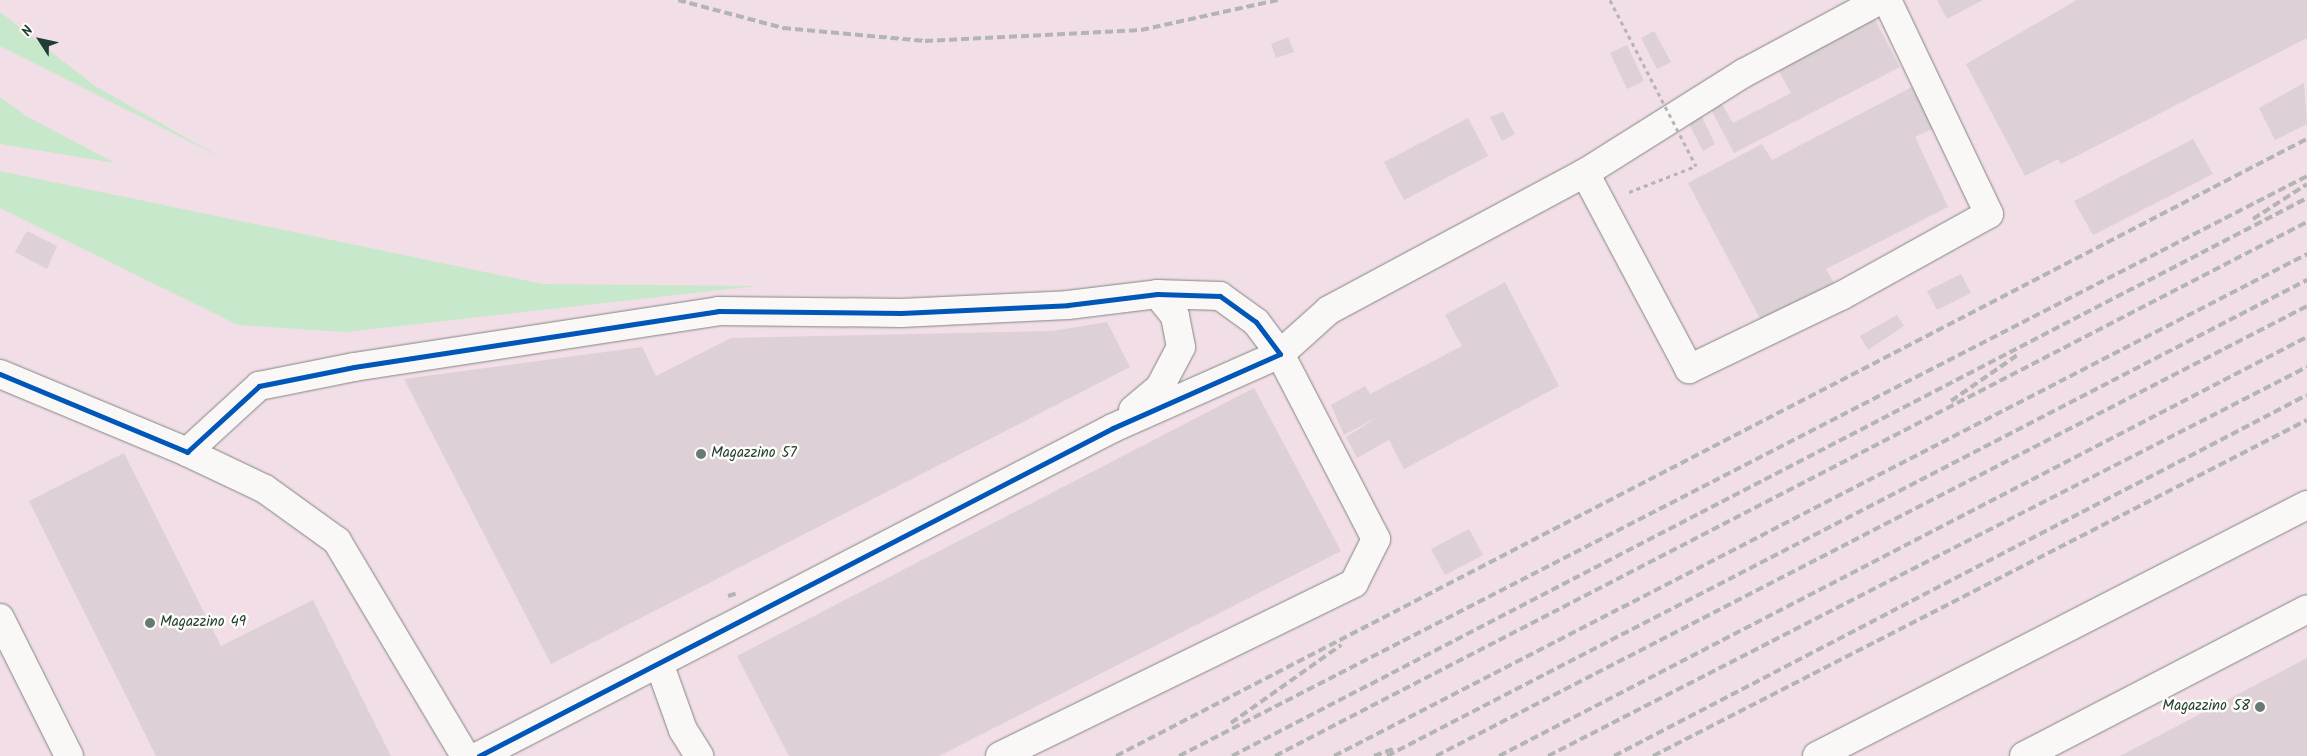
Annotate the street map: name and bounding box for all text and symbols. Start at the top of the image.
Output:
north arrow [15,15,65,65]
text: N [16,21,39,41]
place label: Magazzino 57 [711,445,797,463]
marker: Magazzino 57 [695,448,707,460]
place label: Magazzino 49 [160,614,246,632]
marker: Magazzino 49 [144,617,156,629]
place label: Magazzino 58 [2162,698,2250,716]
marker: Magazzino 58 [2254,701,2266,713]

